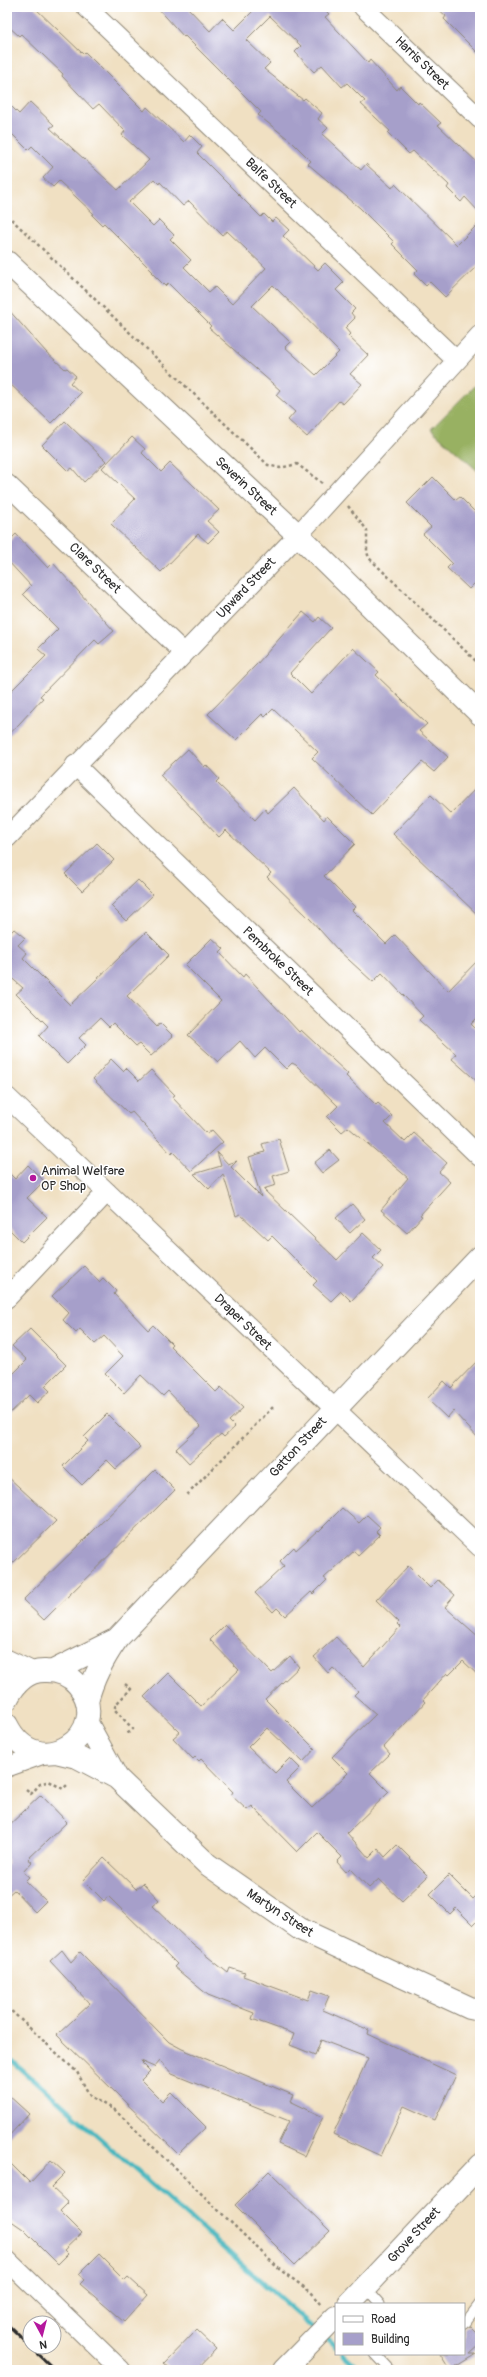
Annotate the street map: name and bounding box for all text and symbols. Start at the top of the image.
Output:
street label: Harris Street [391,33,453,94]
street label: Balfe Street [242,155,301,212]
street label: Severin Street [212,453,281,519]
street label: Clare Street [66,539,125,597]
street label: Upward Street [213,554,280,622]
street label: Pembroke Street [239,923,317,999]
place label: Animal Welfare OP Shop [41,1163,125,1194]
marker: Animal Welfare OP Shop [28,1173,38,1183]
street label: Draper Street [211,1291,276,1354]
street label: Gatton Street [266,1413,331,1481]
street label: Martyn Street [244,1886,317,1941]
street label: Grove Street [384,2203,444,2266]
legend [335,2303,465,2355]
text: Road [371,2312,396,2327]
north arrow [22,2315,62,2355]
text: Building [371,2332,410,2347]
text: N [38,2338,48,2351]

